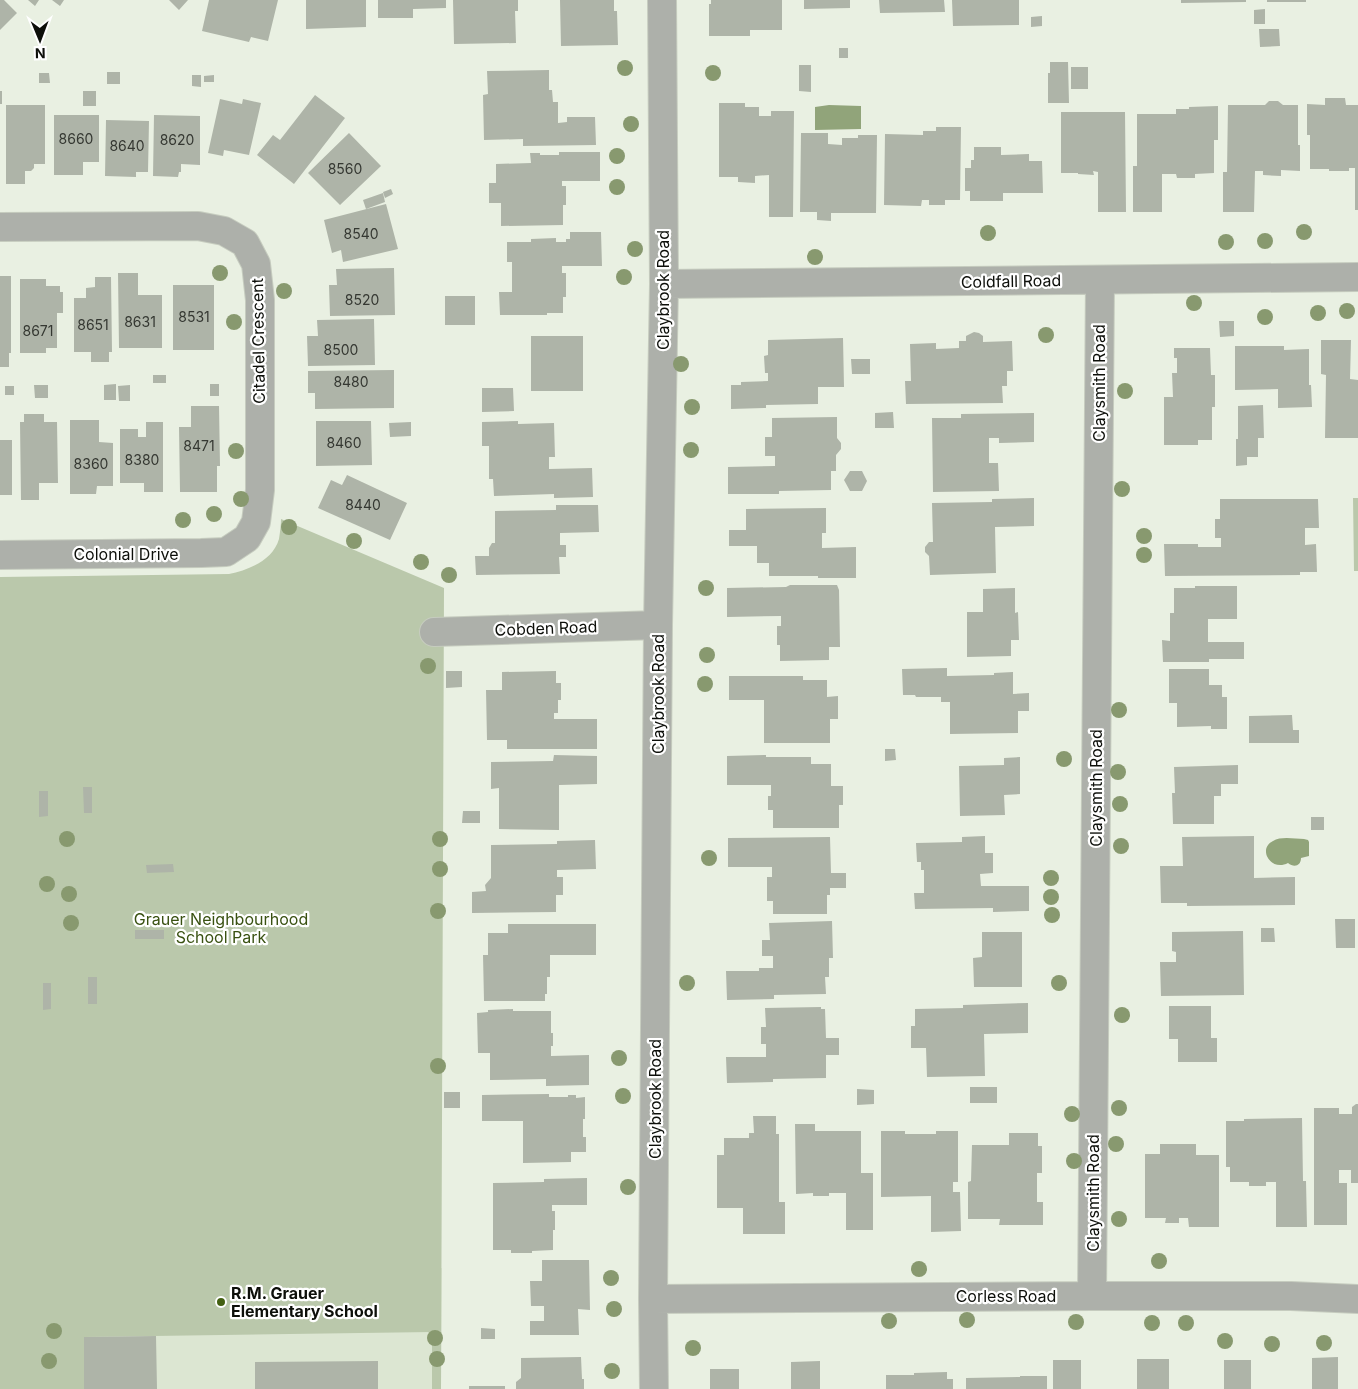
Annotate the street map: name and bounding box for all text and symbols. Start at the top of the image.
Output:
north arrow [15,15,65,65]
text: N [35,45,46,62]
house number: 8660 [59,130,93,147]
house number: 8620 [160,131,194,148]
house number: 8640 [109,137,145,154]
house number: 8560 [328,160,362,177]
house number: 8540 [343,225,379,242]
street label: Claybrook Road [653,230,673,350]
street label: Coldfall Road [961,270,1061,292]
street label: Citadel Crescent [247,278,269,404]
house number: 8520 [345,291,379,308]
house number: 8531 [178,308,210,325]
house number: 8631 [124,313,156,330]
house number: 8651 [77,316,109,333]
house number: 8671 [23,322,53,339]
street label: Claysmith Road [1089,324,1109,442]
house number: 8500 [324,341,358,358]
house number: 8480 [333,373,369,390]
house number: 8460 [326,434,362,451]
house number: 8471 [183,437,215,454]
house number: 8380 [125,451,159,468]
house number: 8360 [74,455,108,472]
house number: 8440 [345,496,381,513]
street label: Colonial Drive [73,544,179,564]
street label: Cobden Road [494,616,598,640]
street label: Claybrook Road [648,634,668,754]
street label: Claysmith Road [1086,729,1106,847]
park label: Grauer Neighbourhood School Park [134,909,308,947]
street label: Claybrook Road [645,1039,665,1159]
street label: Claysmith Road [1083,1134,1103,1252]
place label: R.M. Grauer Elementary School [231,1283,378,1321]
street label: Corless Road [956,1286,1056,1306]
marker: R.M. Grauer Elementary School [215,1296,227,1308]

